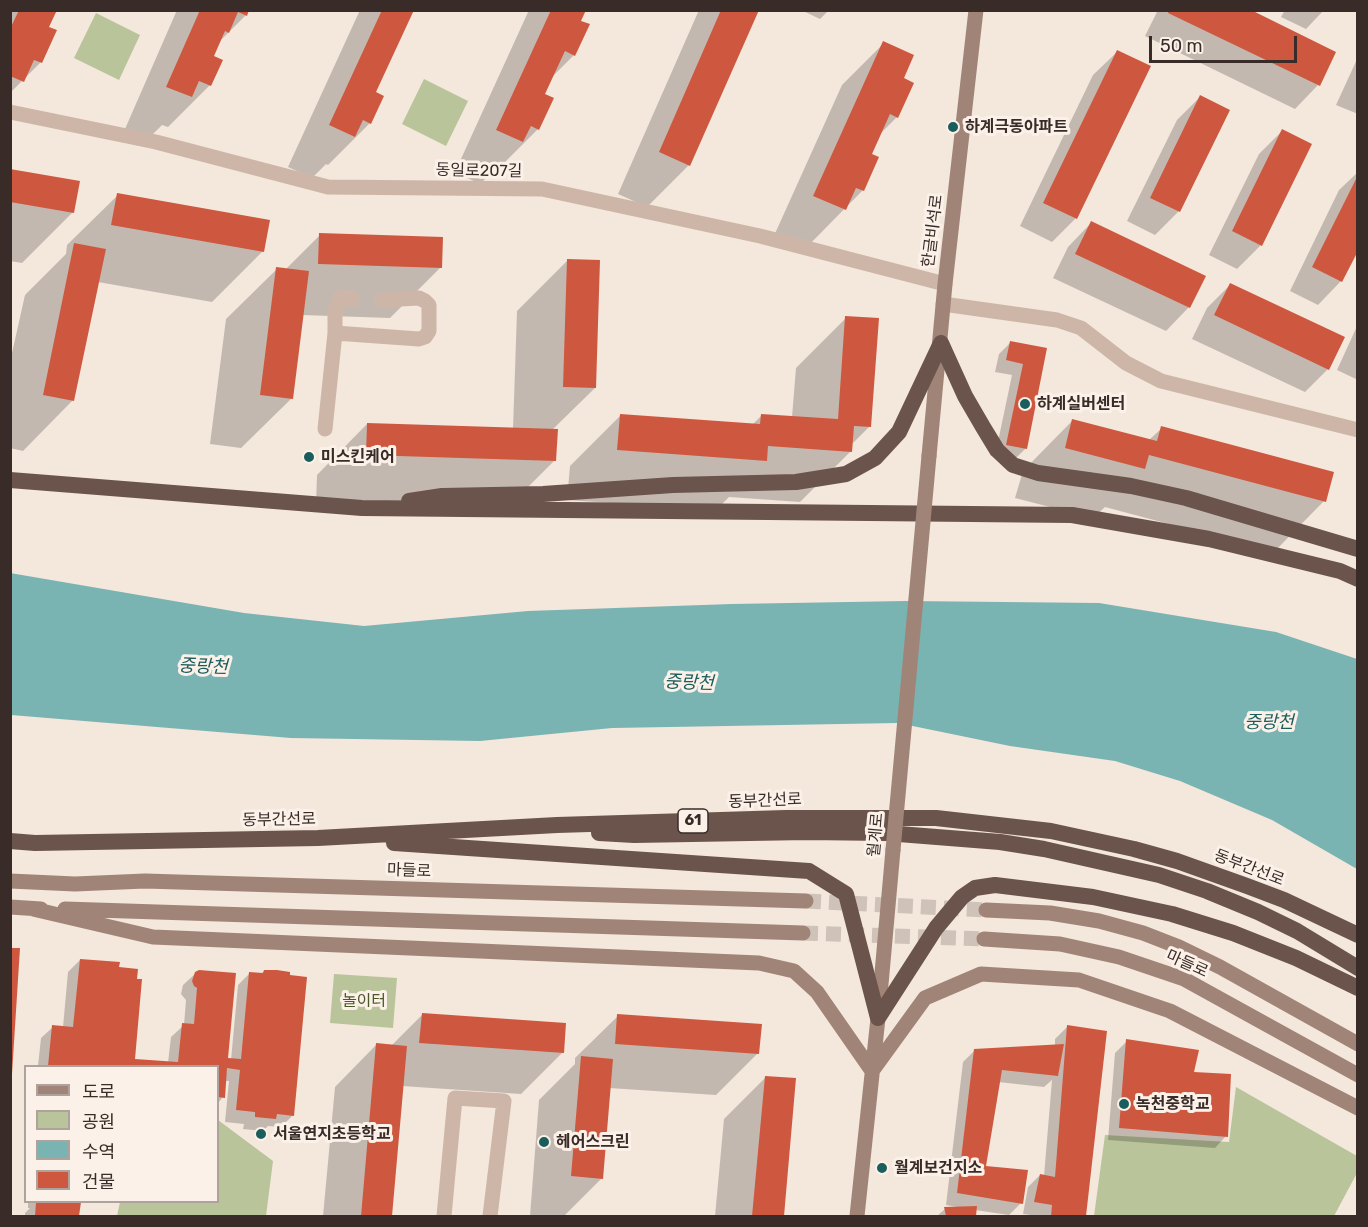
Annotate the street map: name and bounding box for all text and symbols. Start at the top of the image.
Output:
scale bar [1152,24,1300,62]
text: 50 m [1160,35,1203,57]
place label: 하계극동아파트 [965,117,1068,137]
marker: 하계극동아파트 [946,120,960,134]
street label: 동일로207길 [436,161,522,181]
street label: 한글비석로 [919,193,947,269]
place label: 하계실버센터 [1037,394,1125,414]
marker: 하계실버센터 [1018,397,1032,411]
place label: 미스킨케어 [321,447,395,467]
marker: 미스킨케어 [302,450,316,464]
water label: 중랑천 [178,655,228,679]
water label: 중랑천 [664,671,714,695]
water label: 중랑천 [1244,712,1294,734]
street label: 동부간선로 [728,790,802,812]
road number: 61 [678,809,708,833]
street label: 동부간선로 [242,810,316,830]
street label: 월계로 [865,812,887,858]
street label: 동부간선로 [1211,846,1287,890]
street label: 마들로 [387,861,431,881]
street label: 마들로 [1163,946,1211,982]
park label: 놀이터 [342,991,386,1011]
legend [24,1065,219,1203]
text: 도로 [82,1081,115,1103]
place label: 녹천중학교 [1136,1094,1210,1114]
marker: 녹천중학교 [1117,1097,1131,1111]
text: 공원 [82,1111,115,1133]
place label: 서울연지초등학교 [273,1124,391,1144]
marker: 서울연지초등학교 [254,1127,268,1141]
place label: 헤어스크린 [556,1132,630,1152]
marker: 헤어스크린 [537,1135,551,1149]
text: 수역 [82,1141,115,1163]
place label: 월계보건지소 [894,1158,982,1178]
marker: 월계보건지소 [875,1161,889,1175]
text: 건물 [82,1171,115,1193]

